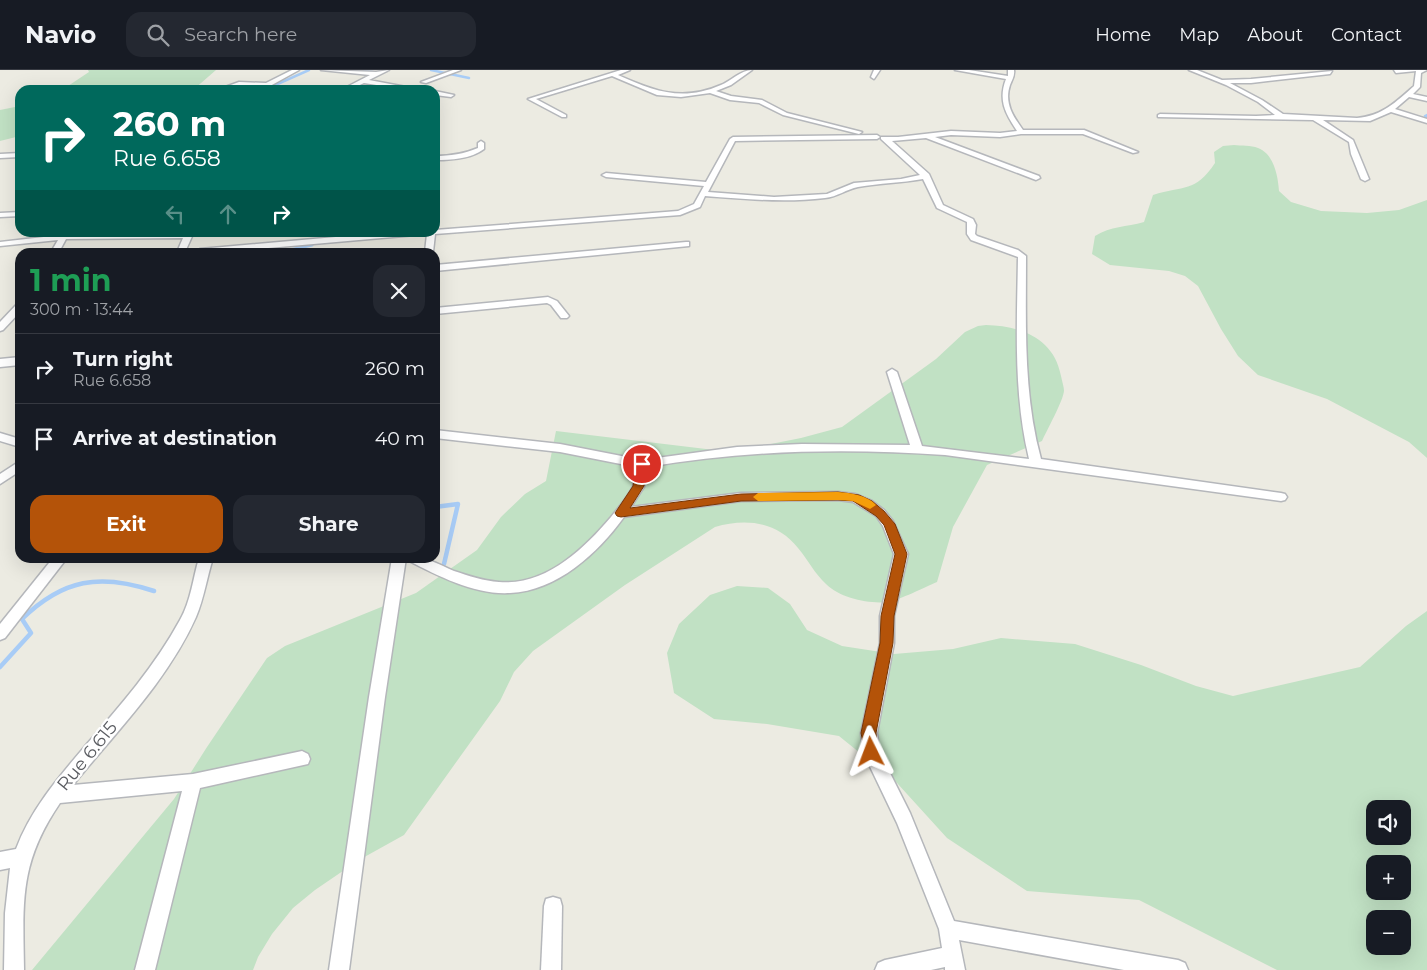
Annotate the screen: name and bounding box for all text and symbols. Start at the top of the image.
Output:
search box [126,12,476,57]
text: Navio [25,20,96,49]
icon: search [144,21,172,49]
text: Search here [184,23,297,46]
text: Home [1095,24,1151,46]
text: Map [1179,24,1219,46]
text: About [1247,24,1303,46]
text: Contact [1331,24,1402,46]
text: 260 m [113,102,226,145]
icon: right [30,105,95,170]
text: Rue 6.658 [113,145,221,172]
icon: left [161,200,189,228]
icon: ahead [214,200,242,228]
icon: right [267,200,295,228]
text: 1 min [30,262,111,299]
button: close [373,265,425,317]
text: 300 m · 13:44 [30,300,133,319]
text: Turn right [73,348,173,371]
icon: right [30,355,58,383]
text: 260 m [365,357,425,380]
text: Rue 6.658 [73,371,151,390]
icon: arrive [30,425,58,453]
text: Arrive at destination [73,427,277,450]
text: 40 m [375,427,425,450]
pin [621,443,663,485]
icon: arrive [628,450,656,478]
button: Exit [30,495,223,553]
button: Share [233,495,425,553]
street label: Rue 6.615 [52,717,122,795]
position arrow [844,725,896,777]
map controls [1366,800,1411,955]
button: sound [1366,800,1411,845]
button: + [1366,855,1411,900]
button: − [1366,910,1411,955]

